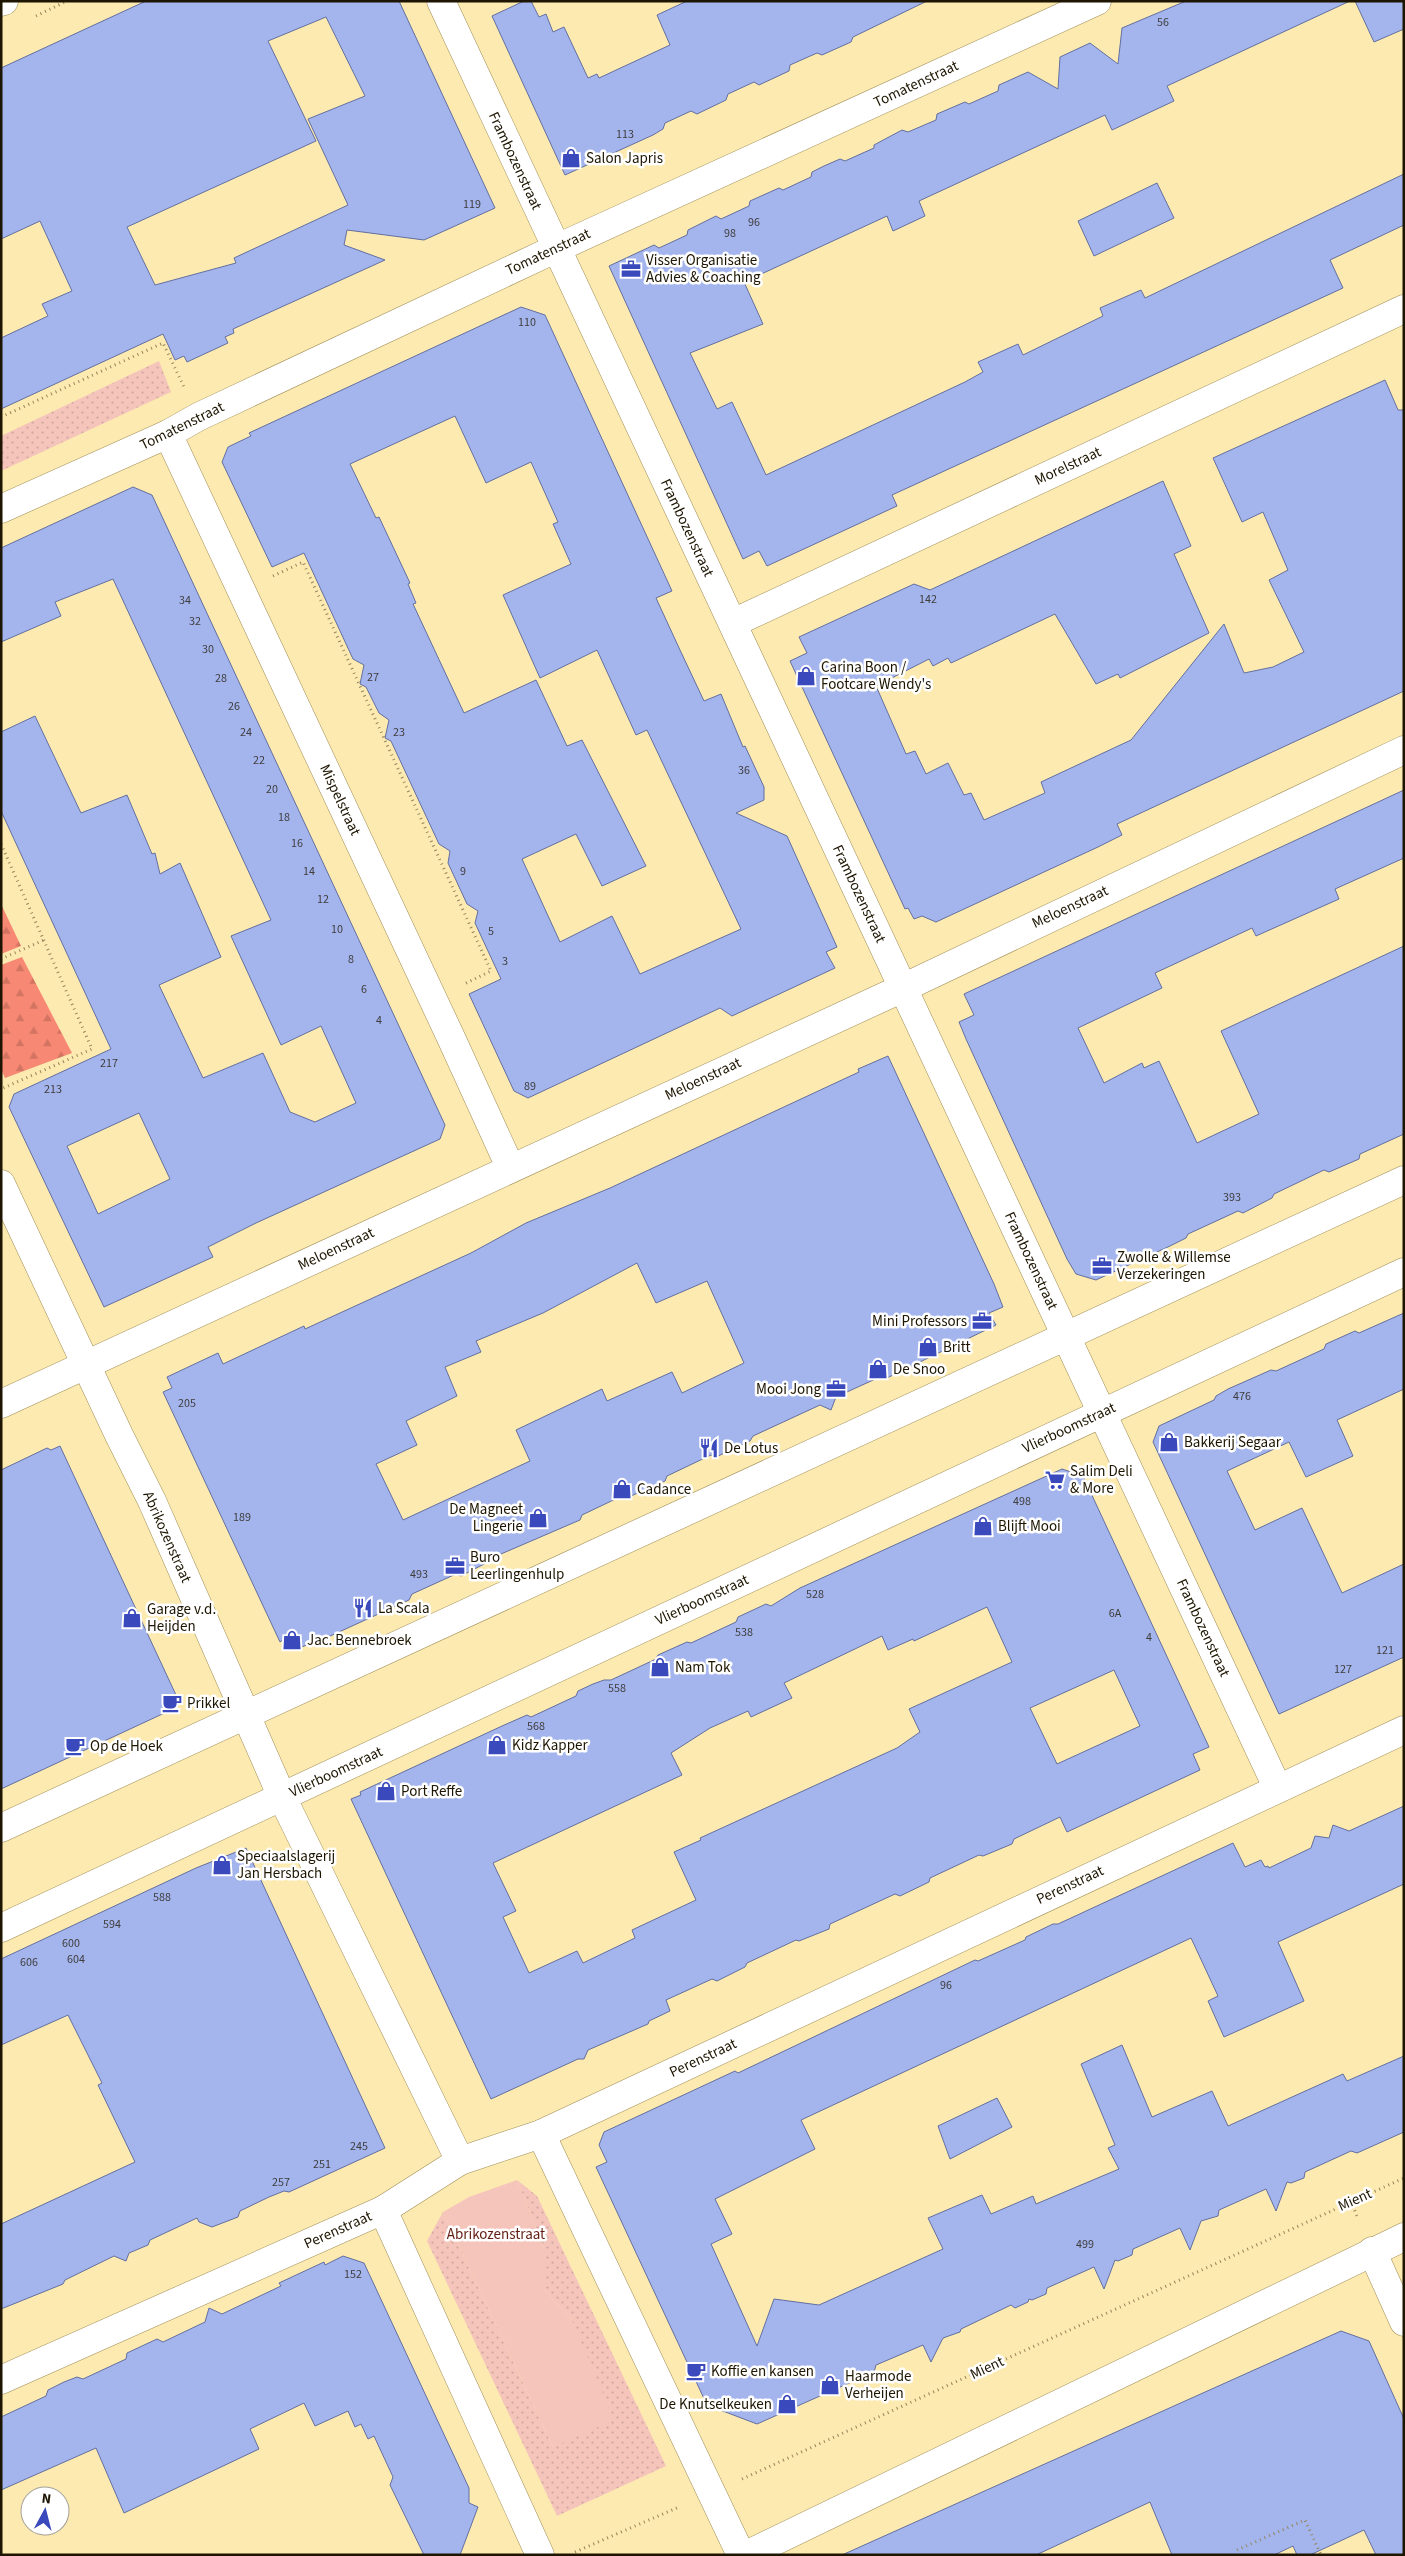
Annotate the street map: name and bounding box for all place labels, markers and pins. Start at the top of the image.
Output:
shop icon: Salon Japris [560,147,582,169]
place label: Salon Japris [586,148,663,169]
place label: Visser Organisatie Advies & Coaching [646,250,761,288]
office icon: Visser Organisatie Advies & Coaching [620,258,642,280]
place label: Carina Boon / Footcare Wendy's [821,657,931,695]
shop icon: Carina Boon / Footcare Wendy's [795,665,817,687]
place label: Zwolle & Willemse Verzekeringen [1117,1247,1231,1285]
office icon: Zwolle & Willemse Verzekeringen [1091,1255,1113,1277]
office icon: Mini Professors [971,1310,993,1332]
place label: Mini Professors [872,1311,967,1332]
shop icon: Britt [917,1336,939,1358]
place label: Britt [943,1337,971,1358]
shop icon: De Snoo [867,1358,889,1380]
place label: De Snoo [893,1359,945,1380]
office icon: Mooi Jong [825,1378,847,1400]
place label: Mooi Jong [756,1379,821,1400]
shop icon: Bakkerij Segaar [1158,1431,1180,1453]
place label: Bakkerij Segaar [1184,1432,1282,1453]
restaurant icon: De Lotus [698,1437,720,1459]
place label: De Lotus [724,1438,778,1459]
place label: Salim Deli & More [1070,1461,1133,1499]
supermarket icon: Salim Deli & More [1044,1469,1066,1491]
shop icon: Cadance [611,1478,633,1500]
place label: Cadance [637,1479,691,1500]
place label: De Magneet Lingerie [449,1499,523,1537]
shop icon: De Magneet Lingerie [527,1507,549,1529]
shop icon: Blijft Mooi [972,1515,994,1537]
place label: Blijft Mooi [998,1516,1061,1537]
place label: Buro Leerlingenhulp [470,1547,564,1585]
office icon: Buro Leerlingenhulp [444,1555,466,1577]
restaurant icon: La Scala [352,1597,374,1619]
place label: La Scala [378,1598,430,1619]
place label: Garage v.d. Heijden [147,1599,216,1637]
shop icon: Garage v.d. Heijden [121,1607,143,1629]
shop icon: Jac. Bennebroek [281,1629,303,1651]
place label: Jac. Bennebroek [307,1630,412,1651]
shop icon: Nam Tok [649,1656,671,1678]
place label: Nam Tok [675,1657,731,1678]
cafe icon: Prikkel [161,1692,183,1714]
place label: Prikkel [187,1693,230,1714]
shop icon: Kidz Kapper [486,1734,508,1756]
cafe icon: Op de Hoek [64,1735,86,1757]
place label: Kidz Kapper [512,1735,588,1756]
place label: Op de Hoek [90,1736,163,1757]
shop icon: Port Reffe [375,1780,397,1802]
place label: Port Reffe [401,1781,462,1802]
place label: Speciaalslagerij Jan Hersbach [237,1846,335,1884]
shop icon: Speciaalslagerij Jan Hersbach [211,1854,233,1876]
cafe icon: Koffie en kansen [685,2360,707,2382]
place label: Koffie en kansen [711,2361,814,2382]
place label: Haarmode Verheijen [845,2366,911,2404]
shop icon: Haarmode Verheijen [819,2374,841,2396]
shop icon: De Knutselkeuken [776,2393,798,2415]
place label: De Knutselkeuken [659,2394,772,2415]

